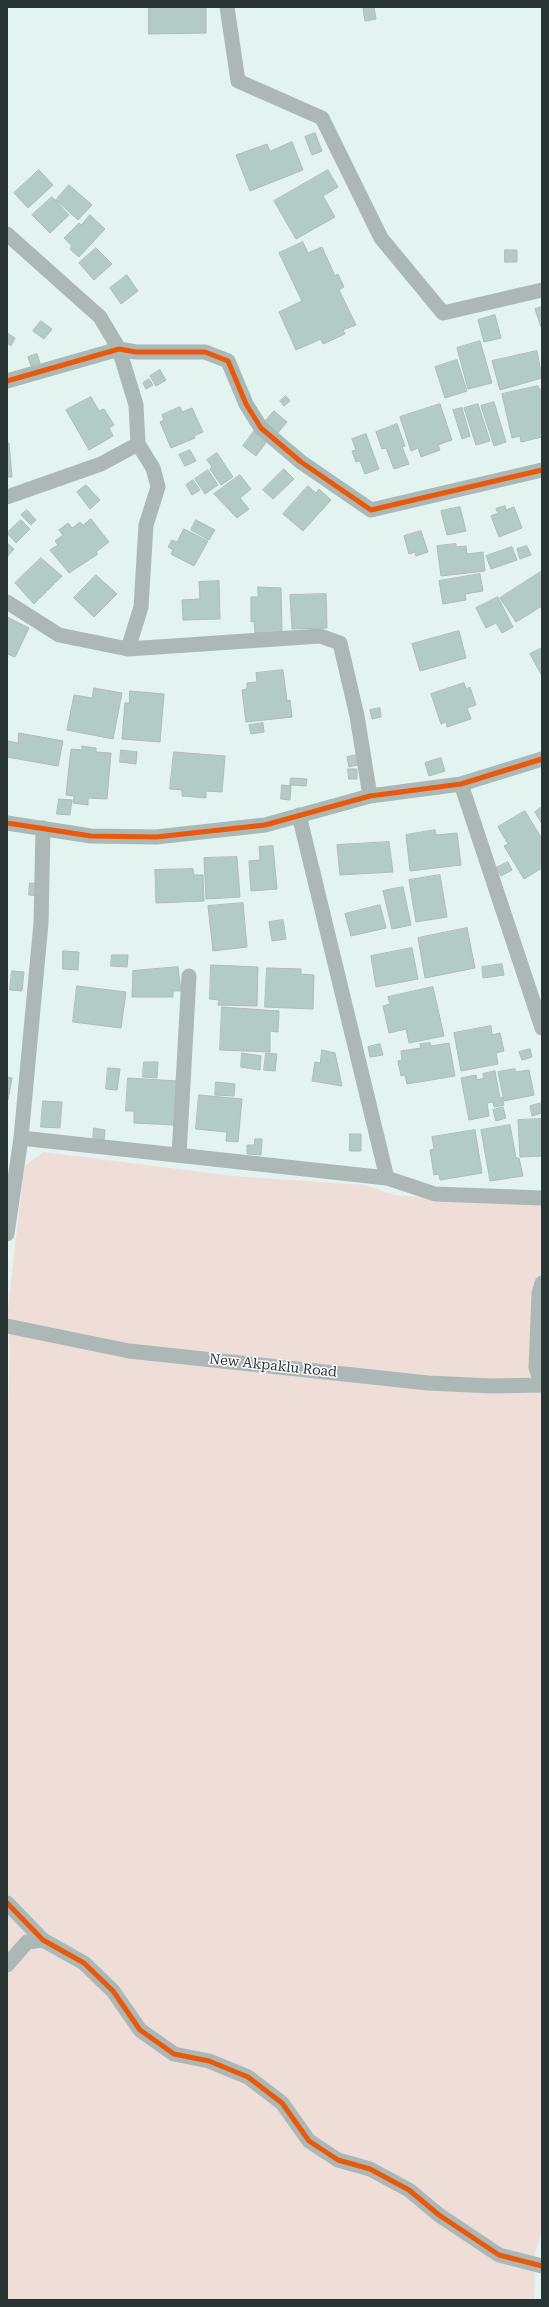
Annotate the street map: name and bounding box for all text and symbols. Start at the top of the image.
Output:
street label: New Akpaklu Road [208,1351,338,1381]

